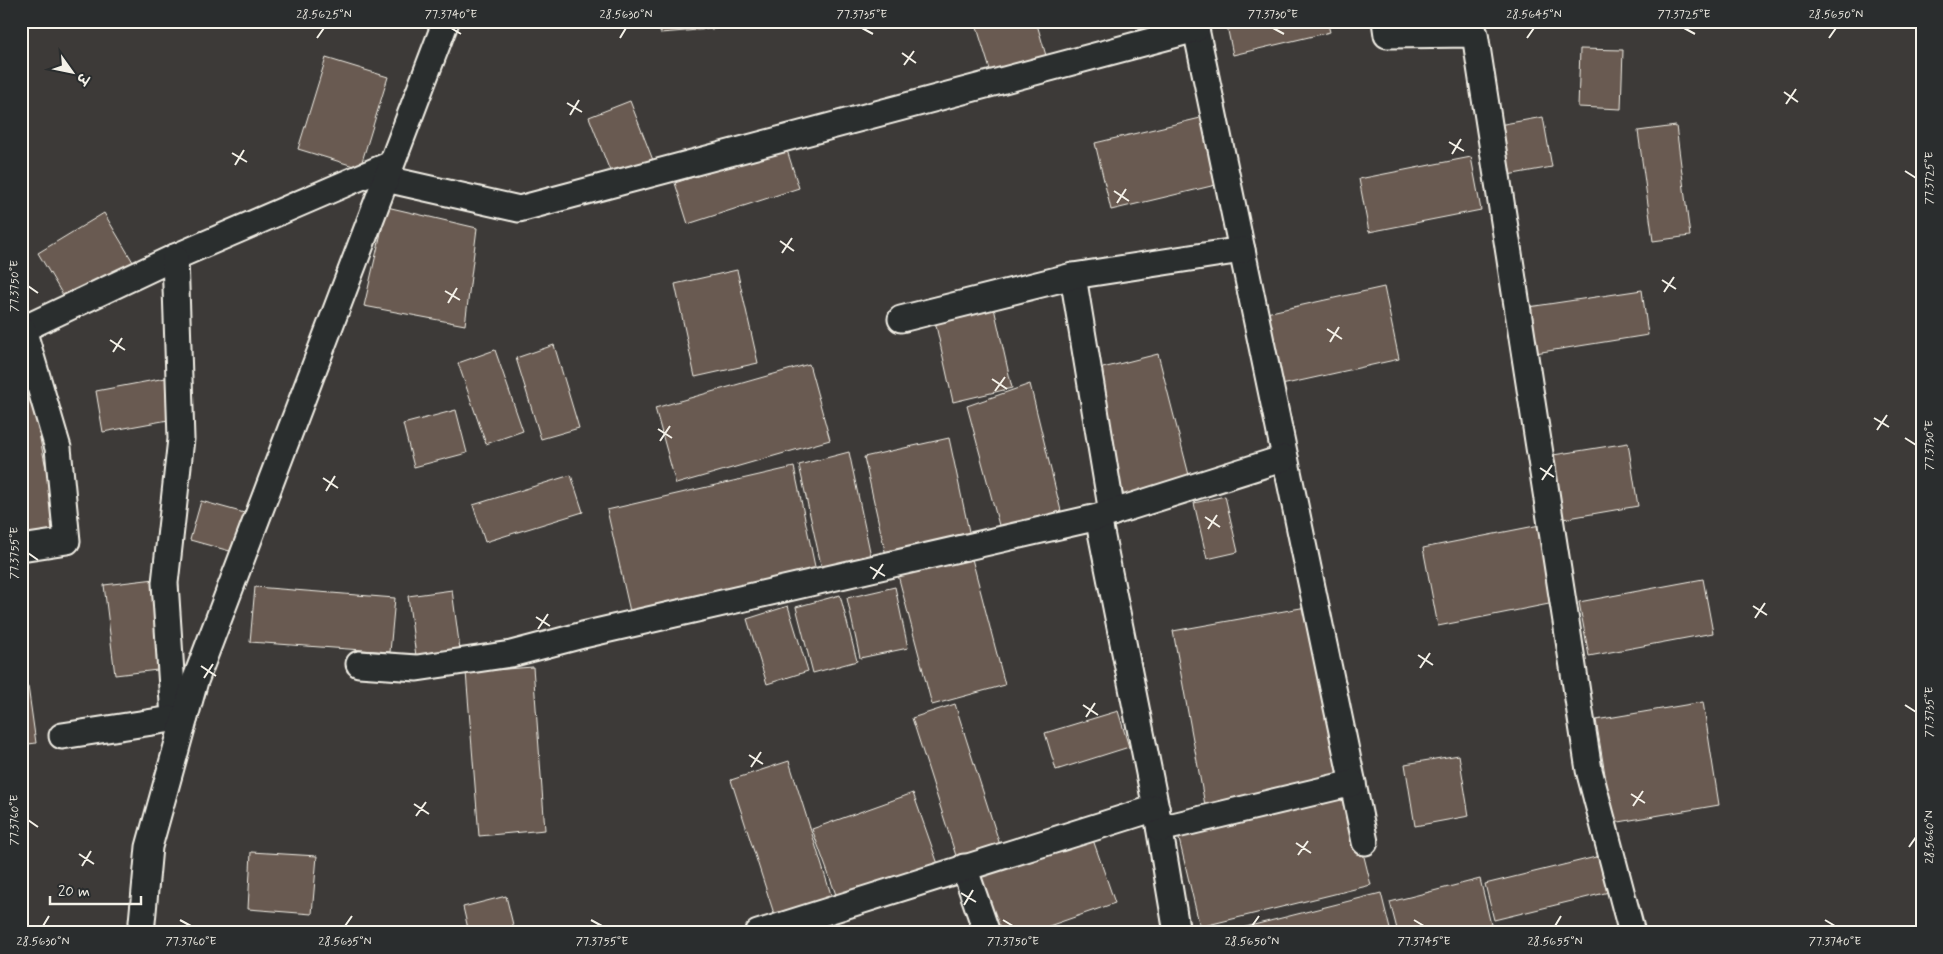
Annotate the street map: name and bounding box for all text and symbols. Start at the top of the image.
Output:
text: 28.5625°N [296,7,352,23]
text: 77.3740°E [425,7,477,23]
text: 28.5630°N [600,7,652,23]
text: 77.3735°E [837,7,887,23]
text: 77.3730°E [1248,7,1298,23]
text: 28.5645°N [1506,7,1562,23]
text: 77.3725°E [1657,7,1711,23]
text: 28.5650°N [1809,7,1863,23]
north arrow [48,48,98,98]
text: उ [71,68,93,89]
text: 77.3725°E [1922,151,1938,205]
text: 77.3750°E [7,260,23,312]
text: 77.3730°E [1922,420,1938,470]
text: 77.3755°E [7,527,23,579]
text: 77.3735°E [1922,687,1938,737]
text: 77.3760°E [7,794,23,846]
text: 28.5660°N [1922,810,1938,864]
scale bar [50,874,141,906]
text: 20 m [58,882,90,902]
text: 28.5630°N [17,934,69,950]
text: 77.3760°E [165,934,217,950]
text: 28.5635°N [318,934,372,950]
text: 77.3755°E [576,934,628,950]
text: 77.3750°E [987,934,1039,950]
text: 28.5650°N [1225,934,1279,950]
text: 77.3745°E [1398,934,1450,950]
text: 28.5655°N [1527,934,1583,950]
text: 77.3740°E [1809,934,1861,950]

